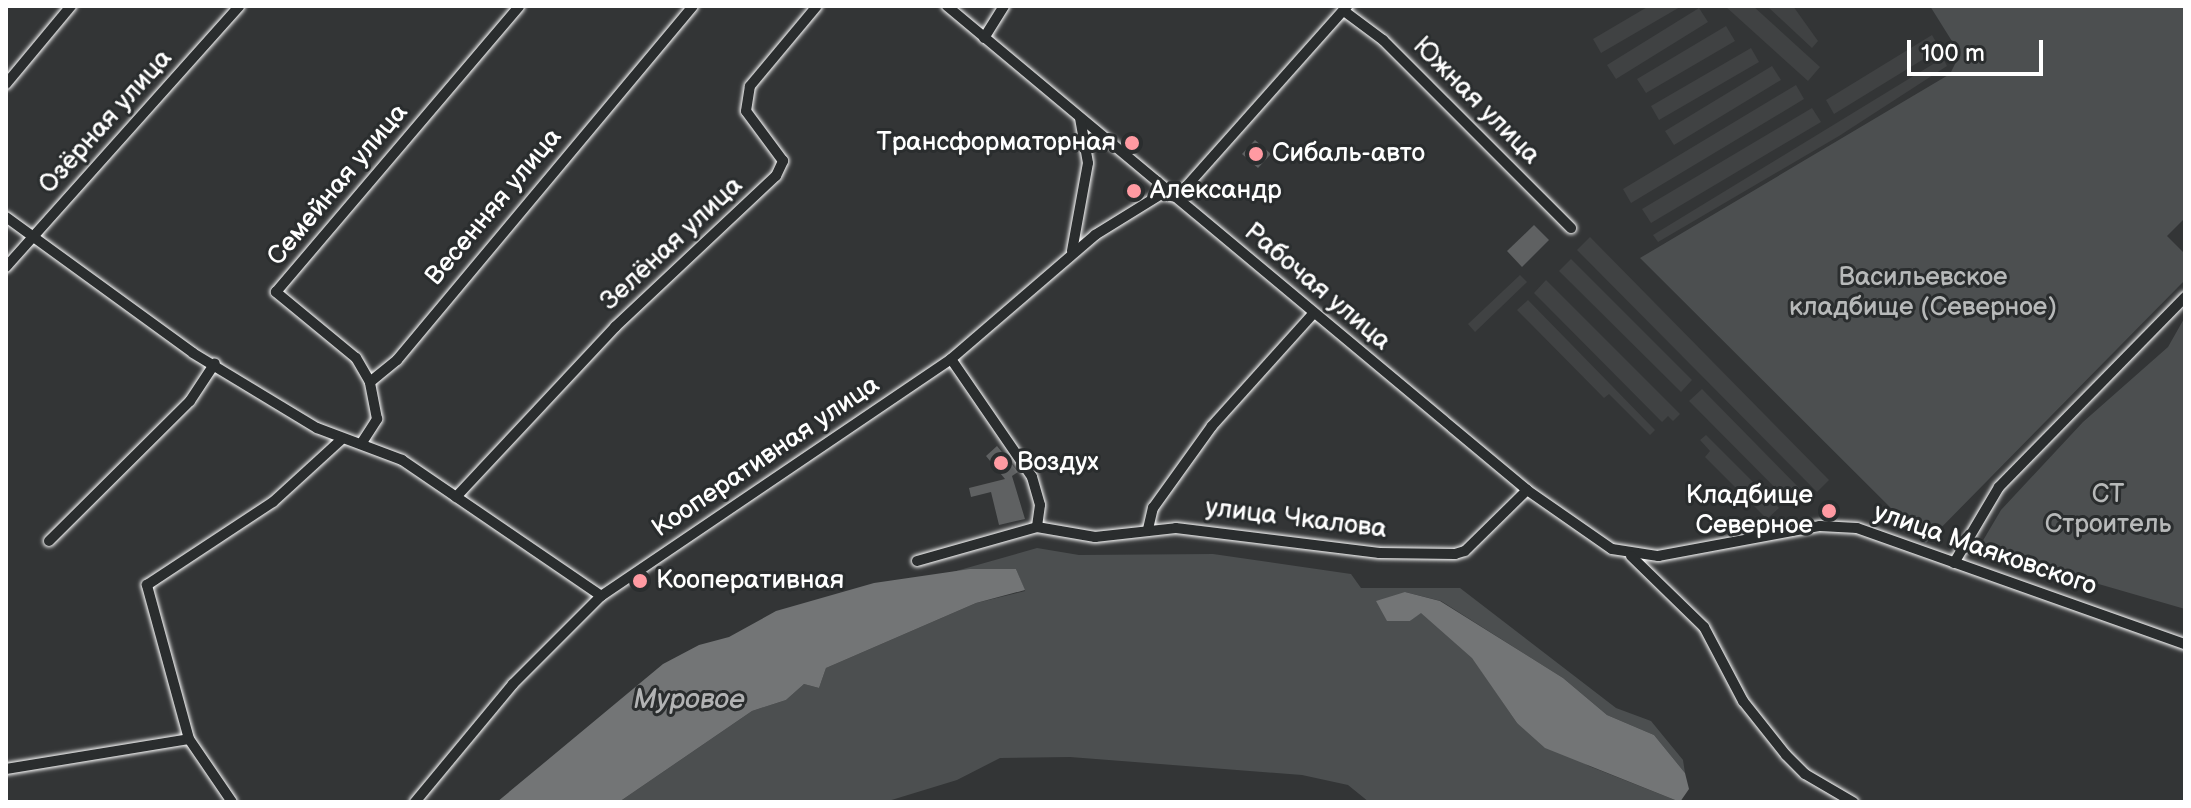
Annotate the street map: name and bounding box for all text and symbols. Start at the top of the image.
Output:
scale bar [1911,24,2047,74]
street label: Южная улица [1406,31,1546,171]
text: 100 m [1921,39,1985,68]
street label: Озёрная улица [33,43,179,201]
street label: Семейная улица [261,98,415,272]
street label: Весенняя улица [419,122,569,292]
place label: Трансформаторная [877,127,1116,159]
marker: Трансформаторная [1123,134,1141,152]
place label: Сибаль-авто [1272,138,1425,170]
marker: Сибаль-авто [1247,145,1265,163]
street label: Зелёная улица [595,170,749,318]
place label: Александр [1150,175,1282,207]
marker: Александр [1125,182,1143,200]
street label: Рабочая улица [1237,217,1397,357]
park label: Васильевское кладбище (Северное) [1789,262,2057,324]
street label: Кооперативная улица [647,369,885,545]
place label: Воздух [1017,447,1099,479]
marker: Воздух [992,454,1010,472]
park label: СТ Строитель [2045,479,2171,540]
place label: Кладбище Северное [1686,480,1813,542]
street label: улица Чкалова [1204,492,1388,546]
street label: улица Маяковского [1869,497,2101,603]
marker: Кладбище Северное [1820,502,1838,520]
place label: Кооперативная [656,565,844,597]
marker: Кооперативная [631,572,649,590]
water label: Муровое [633,683,745,717]

